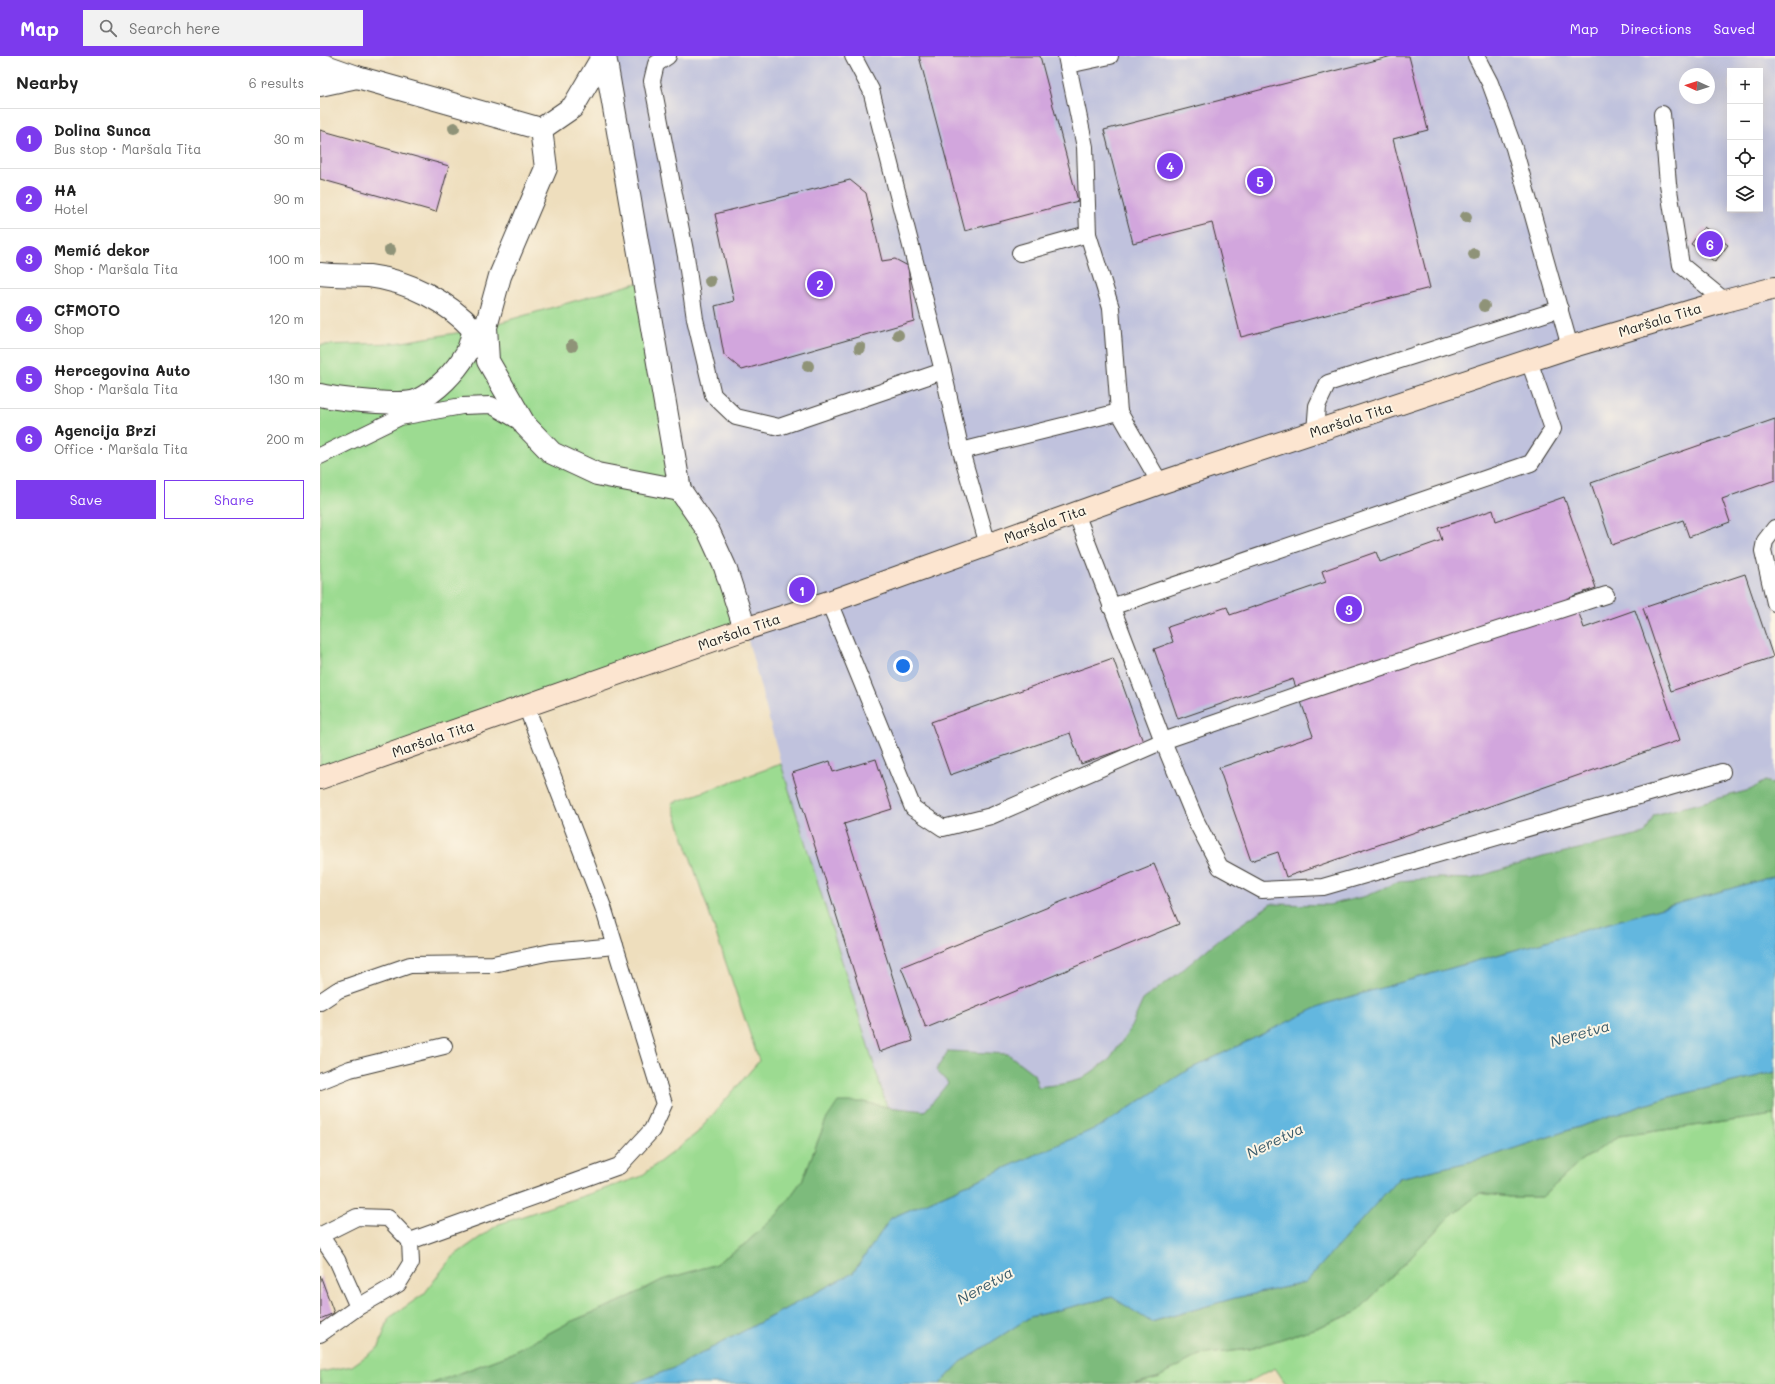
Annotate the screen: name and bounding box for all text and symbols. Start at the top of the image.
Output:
search box [83,10,363,46]
text: Map [20,16,59,41]
icon: search [97,17,119,39]
text: Search here [129,18,220,38]
text: Map [1570,19,1598,38]
text: Directions [1620,19,1691,38]
text: Saved [1713,19,1755,38]
north arrow [1679,68,1715,104]
map controls [1727,68,1763,212]
button: + [1727,68,1763,104]
text: Nearby [16,71,78,93]
text: 6 results [249,74,304,91]
button: − [1727,104,1763,140]
text: Dolina Sunca [54,120,151,140]
text: 1 [26,130,32,147]
text: 30 m [274,130,304,147]
text: Bus stop · Maršala Tita [54,140,201,157]
button: locate [1727,140,1763,176]
pin: 4 [1157,151,1183,181]
pin: 5 [1247,166,1273,196]
button: layers [1727,176,1763,212]
text: HA [54,180,77,200]
text: 2 [25,190,33,207]
text: 90 m [274,190,304,207]
text: Hotel [54,200,88,217]
pin: 6 [1697,229,1723,259]
text: Memić dekor [54,240,150,260]
text: 3 [25,250,33,267]
text: 100 m [268,250,304,267]
text: Shop · Maršala Tita [54,260,178,277]
pin: 2 [807,269,833,299]
street label: Maršala Tita [1616,298,1704,341]
text: CFMOTO [54,300,120,320]
text: 4 [25,310,33,327]
text: 120 m [268,310,304,327]
text: Shop [54,320,84,337]
text: Hercegovina Auto [54,360,190,380]
text: 5 [25,370,33,387]
text: 130 m [268,370,304,387]
text: Shop · Maršala Tita [54,380,178,397]
street label: Maršala Tita [1307,397,1395,442]
text: Agencija Brzi [54,420,157,440]
text: 6 [25,430,33,447]
text: 200 m [266,430,304,447]
text: Office · Maršala Tita [54,440,188,457]
button: Save [16,480,156,519]
button: Share [164,480,304,519]
street label: Maršala Tita [1001,500,1089,547]
pin: 1 [789,575,815,605]
pin: 3 [1336,594,1362,624]
street label: Maršala Tita [695,609,783,655]
your location [893,656,913,676]
street label: Maršala Tita [389,716,477,762]
water label: Neretva [1548,1015,1612,1051]
water label: Neretva [1243,1118,1306,1162]
water label: Neretva [953,1262,1016,1309]

